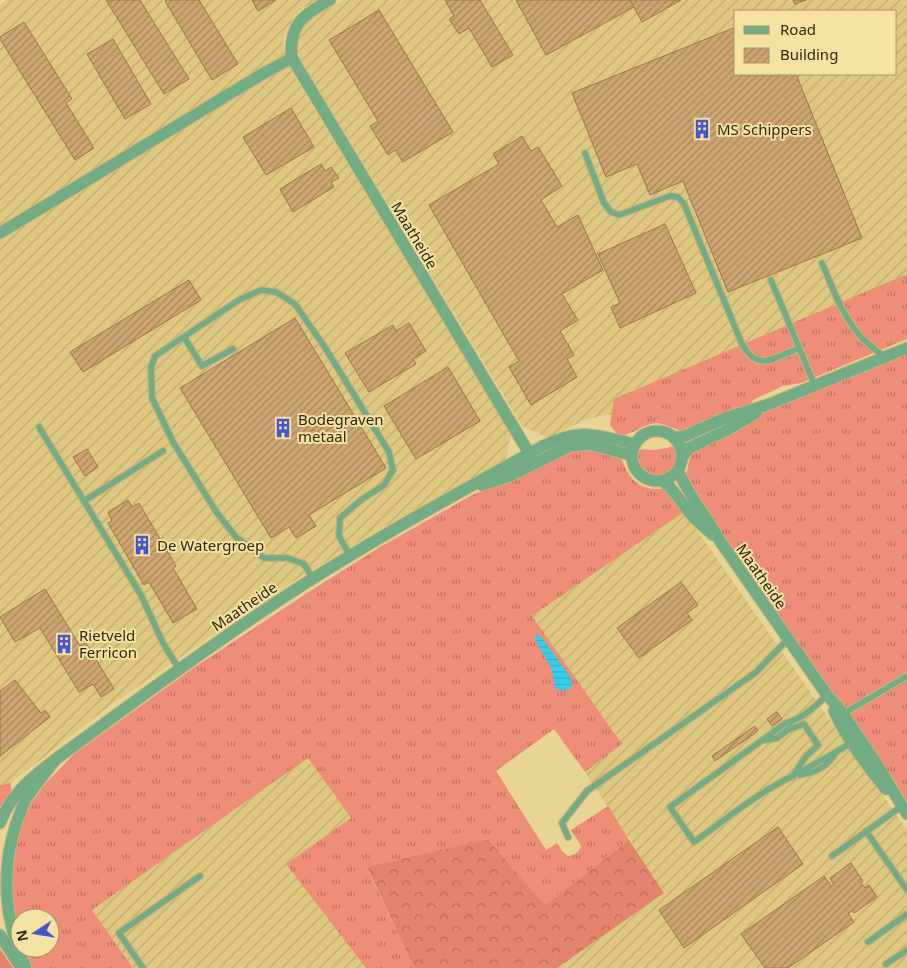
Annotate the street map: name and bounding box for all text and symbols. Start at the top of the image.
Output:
legend [734,10,897,75]
text: Road [780,19,816,39]
text: Building [780,44,838,64]
building icon: MS Schippers [691,118,713,140]
place label: MS Schippers [717,119,812,139]
street label: Maatheide [387,198,443,272]
place label: Bodegraven metaal [298,409,383,446]
building icon: Bodegraven metaal [272,417,294,439]
building icon: De Watergroep [131,534,153,556]
place label: De Watergroep [157,535,264,555]
street label: Maatheide [732,539,792,613]
street label: Maatheide [207,577,281,635]
place label: Rietveld Ferricon [79,625,137,662]
building icon: Rietveld Ferricon [53,633,75,655]
north arrow [10,908,60,958]
text: N [11,928,32,943]

